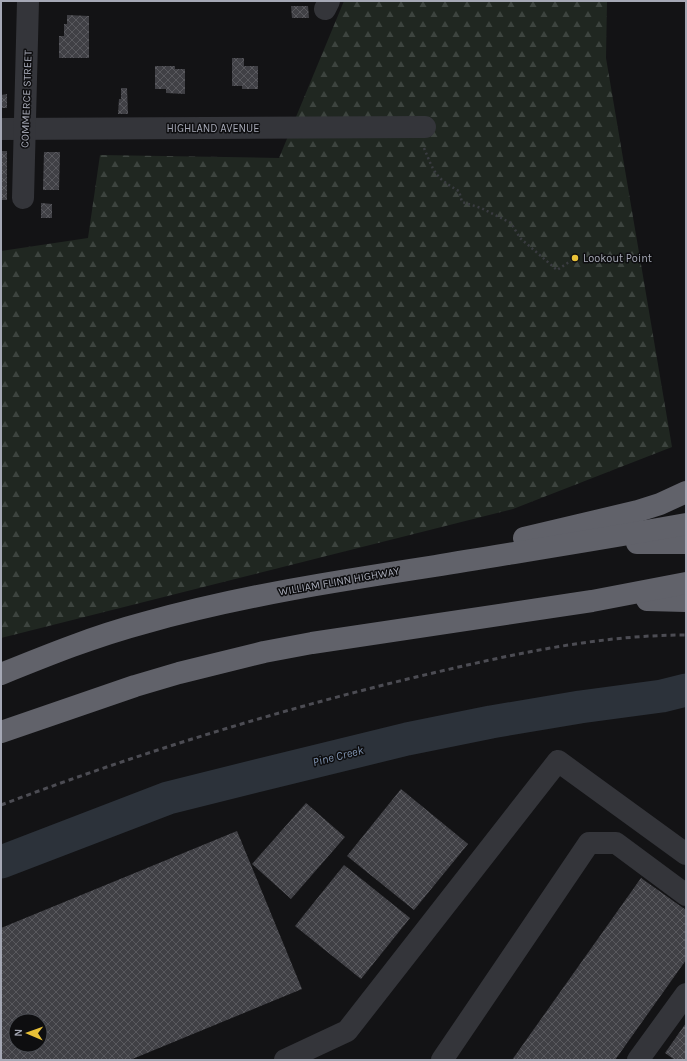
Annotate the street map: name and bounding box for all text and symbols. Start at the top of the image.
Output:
street label: COMMERCE STREET [18,49,35,148]
street label: HIGHLAND AVENUE [166,122,260,135]
place label: Lookout Point [583,252,652,265]
marker: Lookout Point [570,253,580,263]
street label: WILLIAM FLINN HIGHWAY [278,564,401,599]
water label: Pine Creek [311,743,366,769]
north arrow [8,1013,48,1053]
text: N [12,1028,25,1037]

